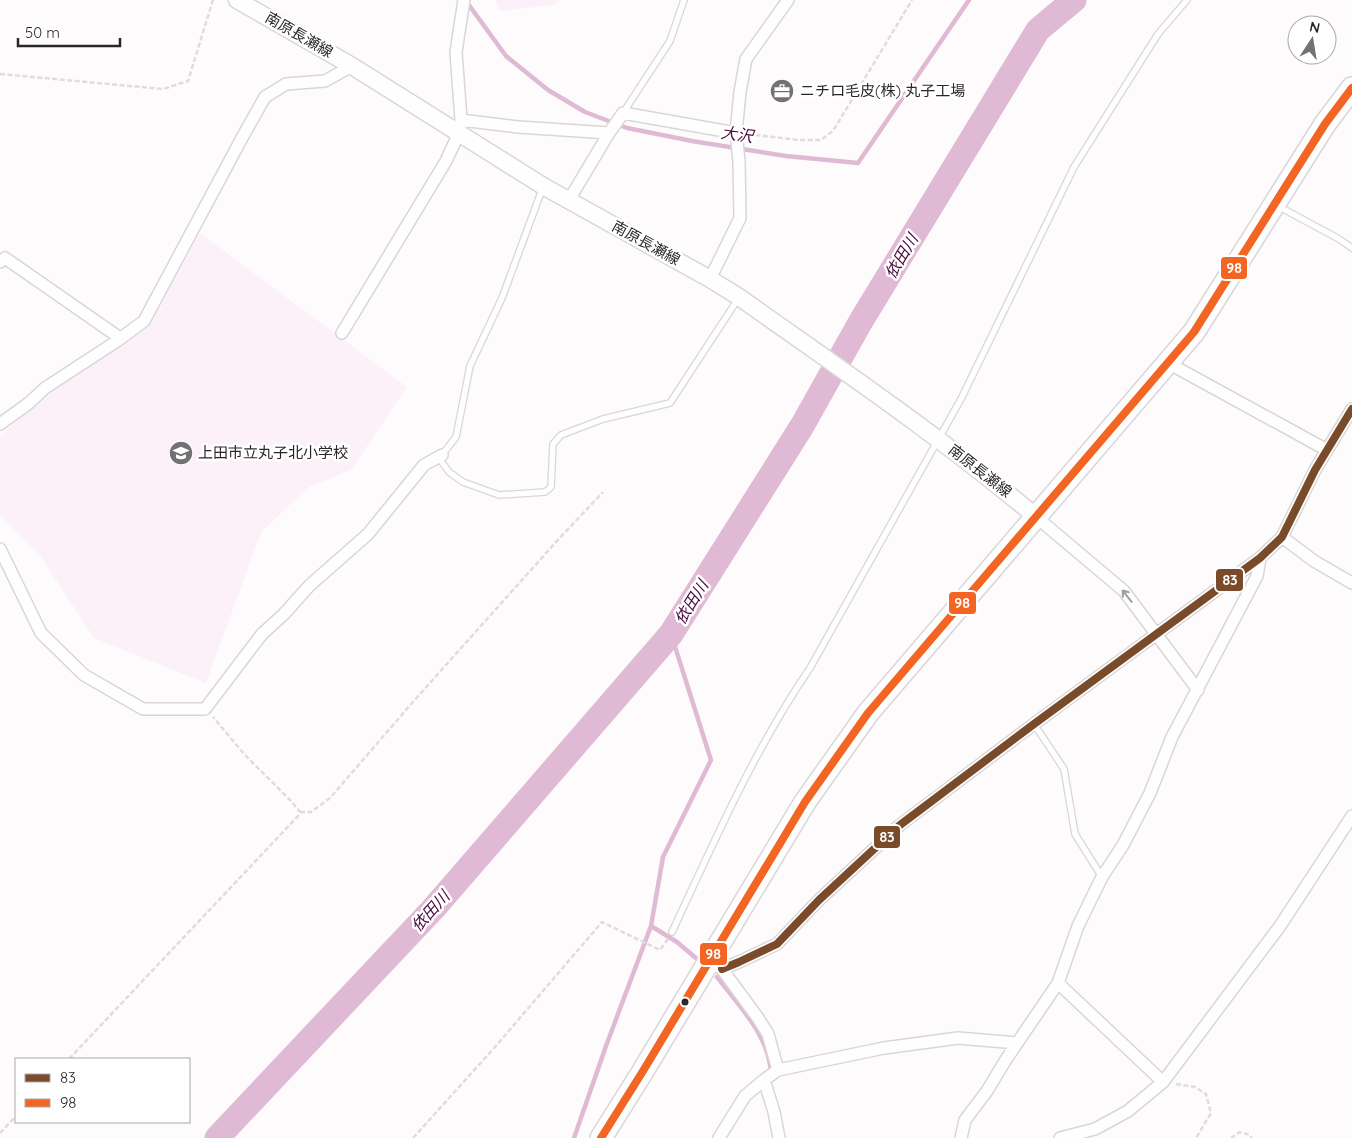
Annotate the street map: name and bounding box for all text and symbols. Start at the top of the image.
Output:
street label: 南原長瀬線 [262,8,336,62]
scale bar [18,15,120,47]
north arrow [1287,15,1337,65]
text: N [1308,17,1322,37]
text: 50 m [25,23,60,42]
office icon: ニチロ毛皮(株) 丸子工場 [769,78,795,104]
place label: ニチロ毛皮(株) 丸子工場 [800,81,965,100]
water label: 大沢 [720,122,756,146]
street label: 南原長瀬線 [609,216,684,269]
water label: 依田川 [880,229,923,282]
line badge: 98 [1220,256,1248,280]
text: 98 [1226,259,1242,277]
school or university icon: 上田市立丸子北小学校 [168,440,194,466]
street label: 南原長瀬線 [945,440,1016,501]
place label: 上田市立丸子北小学校 [198,443,348,462]
line badge: 83 [1215,568,1244,592]
text: 83 [1222,571,1238,589]
water label: 依田川 [670,575,713,628]
one-way arrow [1121,590,1132,603]
line badge: 98 [948,591,977,615]
text: 98 [954,594,970,612]
line badge: 83 [873,825,901,849]
text: 83 [879,828,895,846]
water label: 依田川 [407,885,455,936]
line badge: 98 [699,942,728,966]
text: 98 [705,945,721,963]
unlabelled marker [680,997,690,1007]
legend [15,1058,190,1123]
text: 83 [60,1068,76,1087]
text: 98 [60,1093,76,1112]

